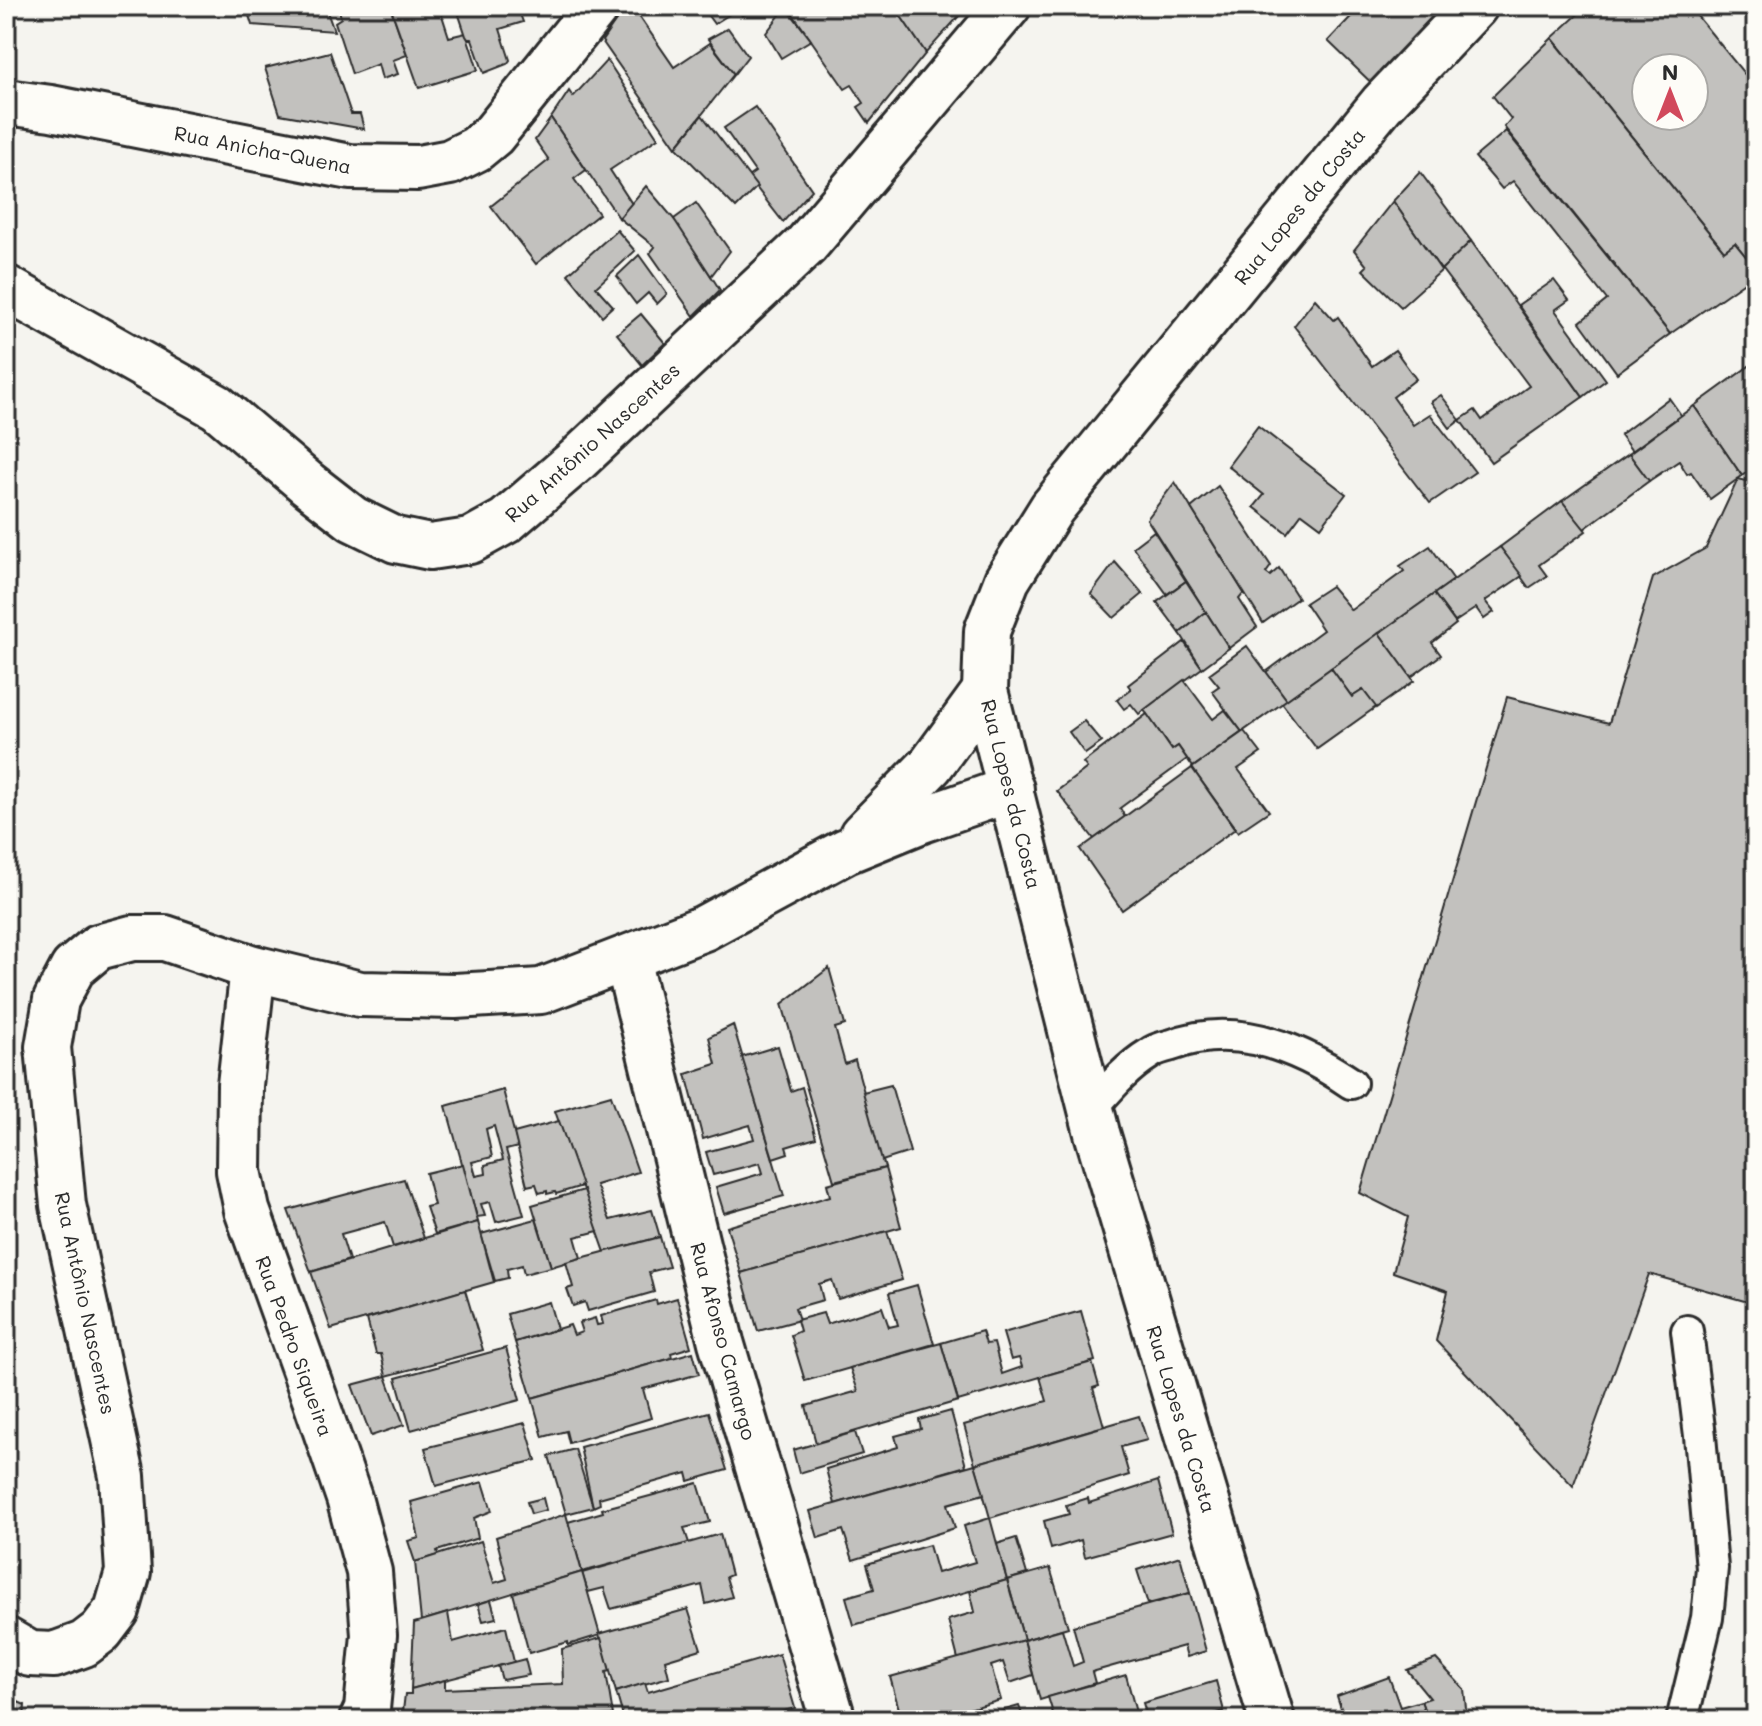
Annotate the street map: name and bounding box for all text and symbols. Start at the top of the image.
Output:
north arrow [1630,52,1710,132]
text: N [1662,57,1678,86]
street label: Rua Anicha-Quena [172,119,354,179]
street label: Rua Lopes da Costa [1228,122,1370,290]
street label: Rua Antônio Nascentes [499,356,685,528]
street label: Rua Lopes da Costa [976,696,1048,892]
street label: Rua Antônio Nascentes [50,1189,122,1417]
street label: Rua Afonso Camargo [685,1239,763,1443]
street label: Rua Pedro Siqueira [250,1252,340,1440]
street label: Rua Lopes da Costa [1141,1322,1223,1516]

